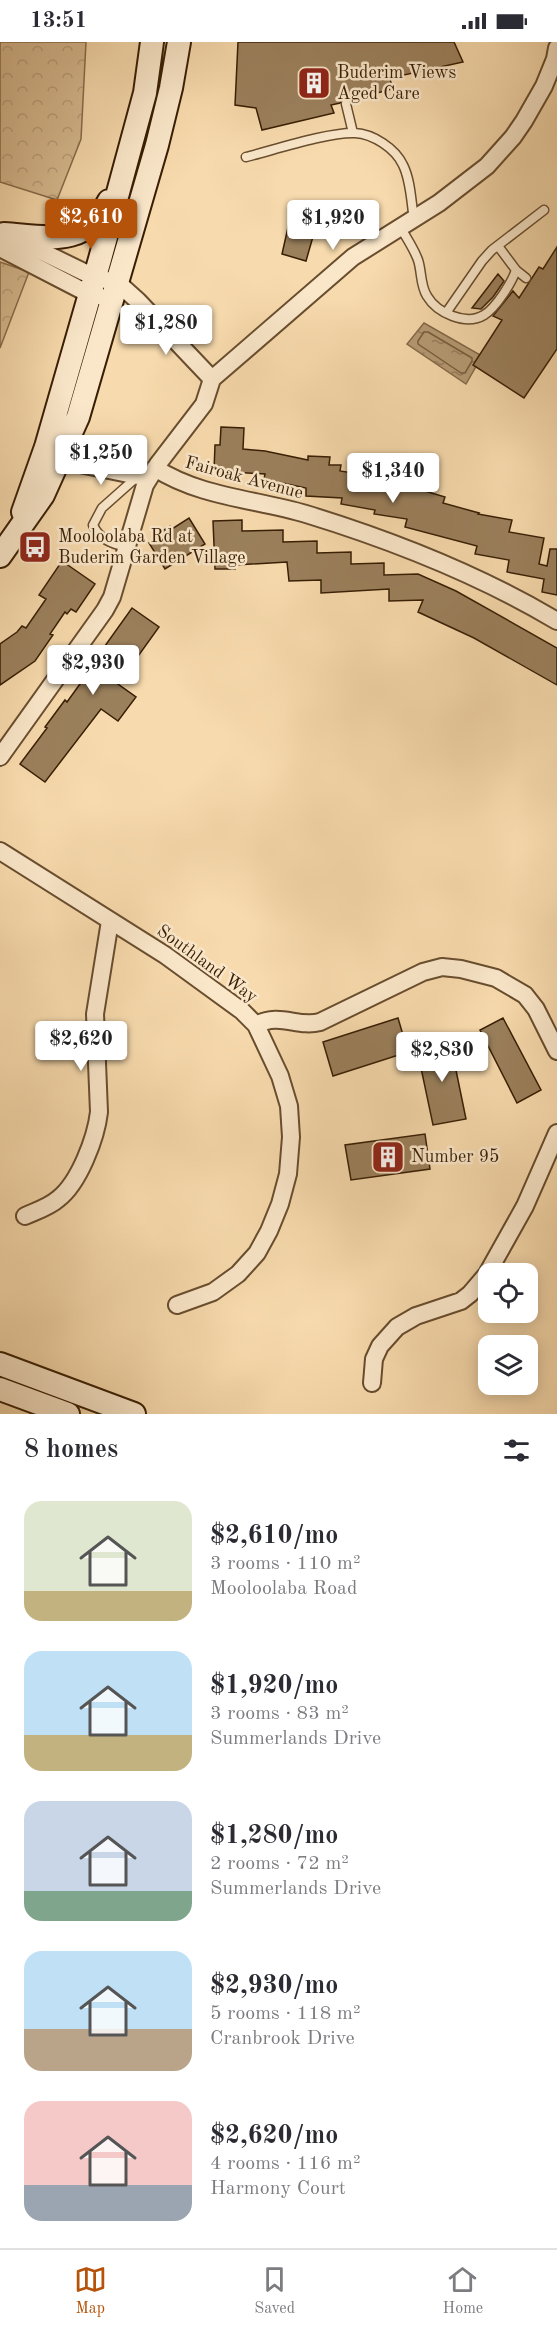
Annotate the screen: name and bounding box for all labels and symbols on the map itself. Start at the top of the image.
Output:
place label: Buderim Views Aged Care [337,64,456,103]
building icon: Buderim Views Aged Care [296,65,332,101]
pin: $2,610 [42,199,140,250]
pin: $1,920 [284,200,382,251]
pin: $1,280 [117,305,215,356]
pin: $1,250 [52,435,150,486]
pin: $1,340 [344,453,442,504]
street label: Fairoak Avenue [183,454,305,502]
place label: Mooloolaba Rd at Buderim Garden Village [58,528,246,567]
bus stop icon: Mooloolaba Rd at Buderim Garden Village [17,529,53,565]
pin: $2,930 [44,645,142,696]
street label: Southland Way [153,922,261,1007]
pin: $2,620 [32,1021,130,1072]
pin: $2,830 [393,1032,491,1083]
building icon: Number 95 [370,1139,406,1175]
place label: Number 95 [411,1148,500,1166]

